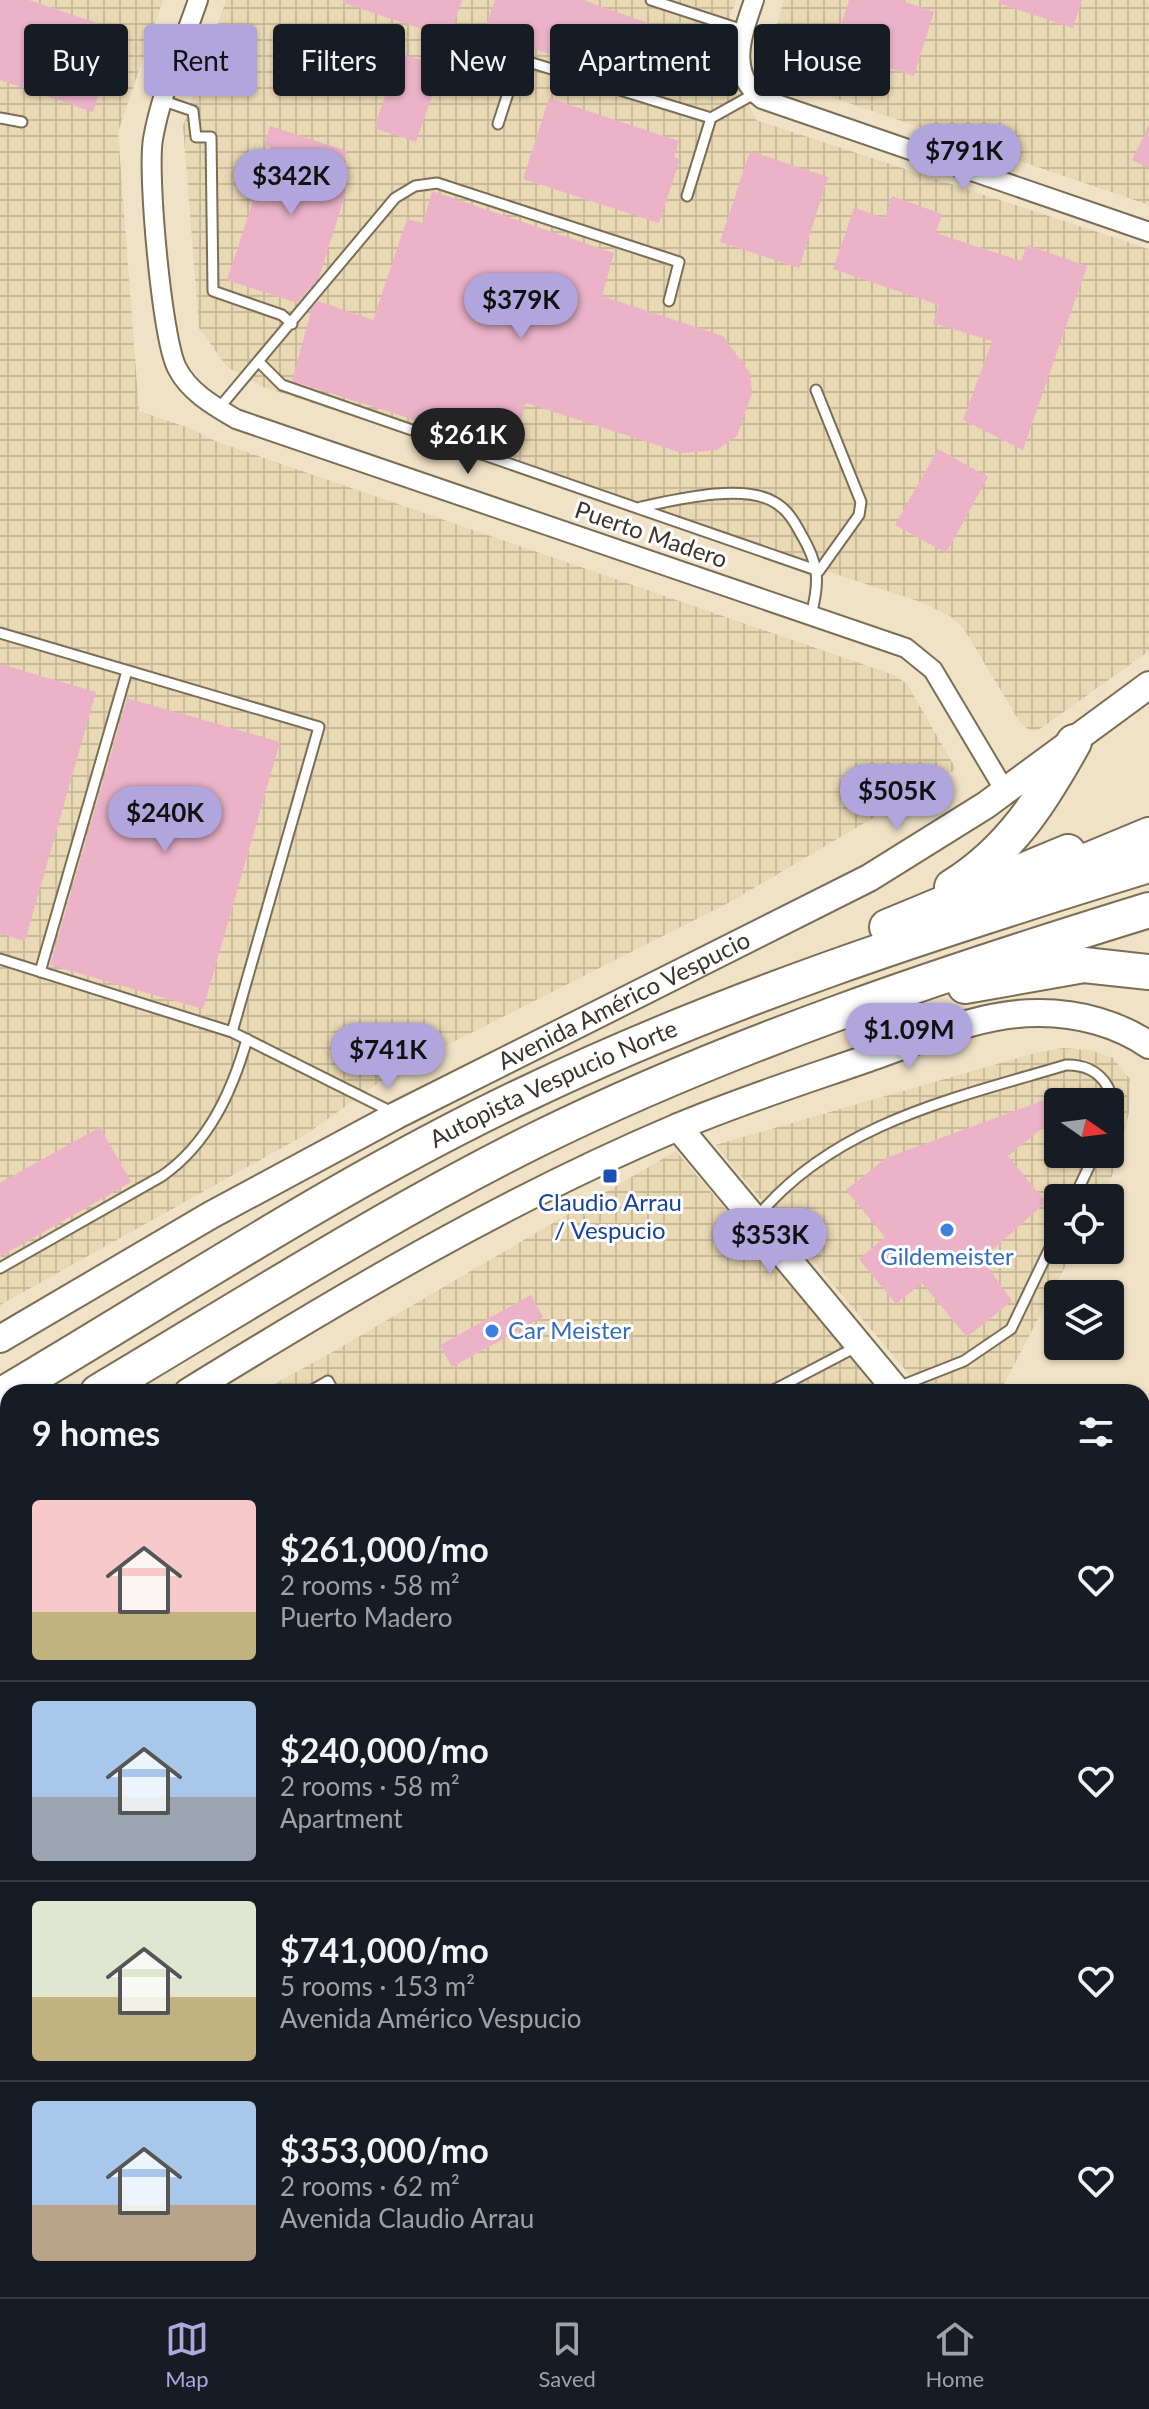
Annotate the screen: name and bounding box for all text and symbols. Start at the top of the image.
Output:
chip: Buy [24,24,128,96]
chip: Rent [144,24,257,96]
chip: Filters [273,24,405,96]
chip: New [421,24,534,96]
chip: Apartment [550,24,738,96]
chip: House [754,24,890,96]
pin: $791K [908,124,1020,192]
text: $791K [925,134,1003,166]
pin: $342K [235,149,347,217]
text: $342K [252,159,330,191]
pin: $379K [465,273,577,341]
text: $379K [482,283,560,315]
pin: $261K [412,408,524,476]
text: $261K [429,418,507,450]
street label: Puerto Madero [571,494,731,573]
pin: $505K [841,764,953,832]
text: $505K [858,774,936,806]
pin: $240K [109,786,221,854]
text: $240K [126,796,204,828]
street label: Avenida Américo Vespucio [492,924,754,1075]
pin: $1.09M [844,1003,974,1071]
street label: Autopista Vespucio Norte [424,1013,681,1153]
text: $1.09M [863,1013,955,1045]
pin: $741K [332,1023,444,1091]
text: $741K [349,1033,427,1065]
north arrow [1044,1088,1124,1168]
map controls [1044,1088,1124,1360]
marker: Claudio Arrau / Vespucio [601,1167,619,1185]
button: locate [1044,1184,1124,1264]
place label: Claudio Arrau / Vespucio [538,1187,682,1244]
pin: $353K [714,1208,826,1276]
text: $353K [731,1218,809,1250]
marker: Gildemeister [938,1221,956,1239]
place label: Gildemeister [880,1241,1014,1270]
button: layers [1044,1280,1124,1360]
place label: Car Meister [508,1315,631,1344]
marker: Car Meister [483,1322,501,1340]
icon: filters [1074,1410,1118,1454]
text: 9 homes [32,1412,160,1453]
text: $261,000/mo [280,1528,489,1569]
icon: home [96,1532,192,1628]
icon: heart [1074,1558,1118,1602]
text: 2 rooms · 58 m² [280,1569,460,1601]
text: Puerto Madero [280,1601,452,1633]
text: $240,000/mo [280,1729,489,1770]
icon: home [96,1733,192,1829]
icon: heart [1074,1759,1118,1803]
text: 2 rooms · 58 m² [280,1770,460,1802]
text: Apartment [280,1802,403,1834]
text: $741,000/mo [280,1929,489,1970]
icon: home [96,1933,192,2029]
icon: heart [1074,1959,1118,2003]
text: 5 rooms · 153 m² [280,1970,475,2002]
text: Avenida Américo Vespucio [280,2002,581,2034]
text: $353,000/mo [280,2129,489,2170]
icon: home [96,2133,192,2229]
icon: heart [1074,2159,1118,2203]
text: 2 rooms · 62 m² [280,2170,460,2202]
text: Avenida Claudio Arrau [280,2202,534,2234]
tab: Map [165,2317,209,2392]
tab: Saved [538,2317,596,2392]
tab: Home [926,2317,984,2392]

